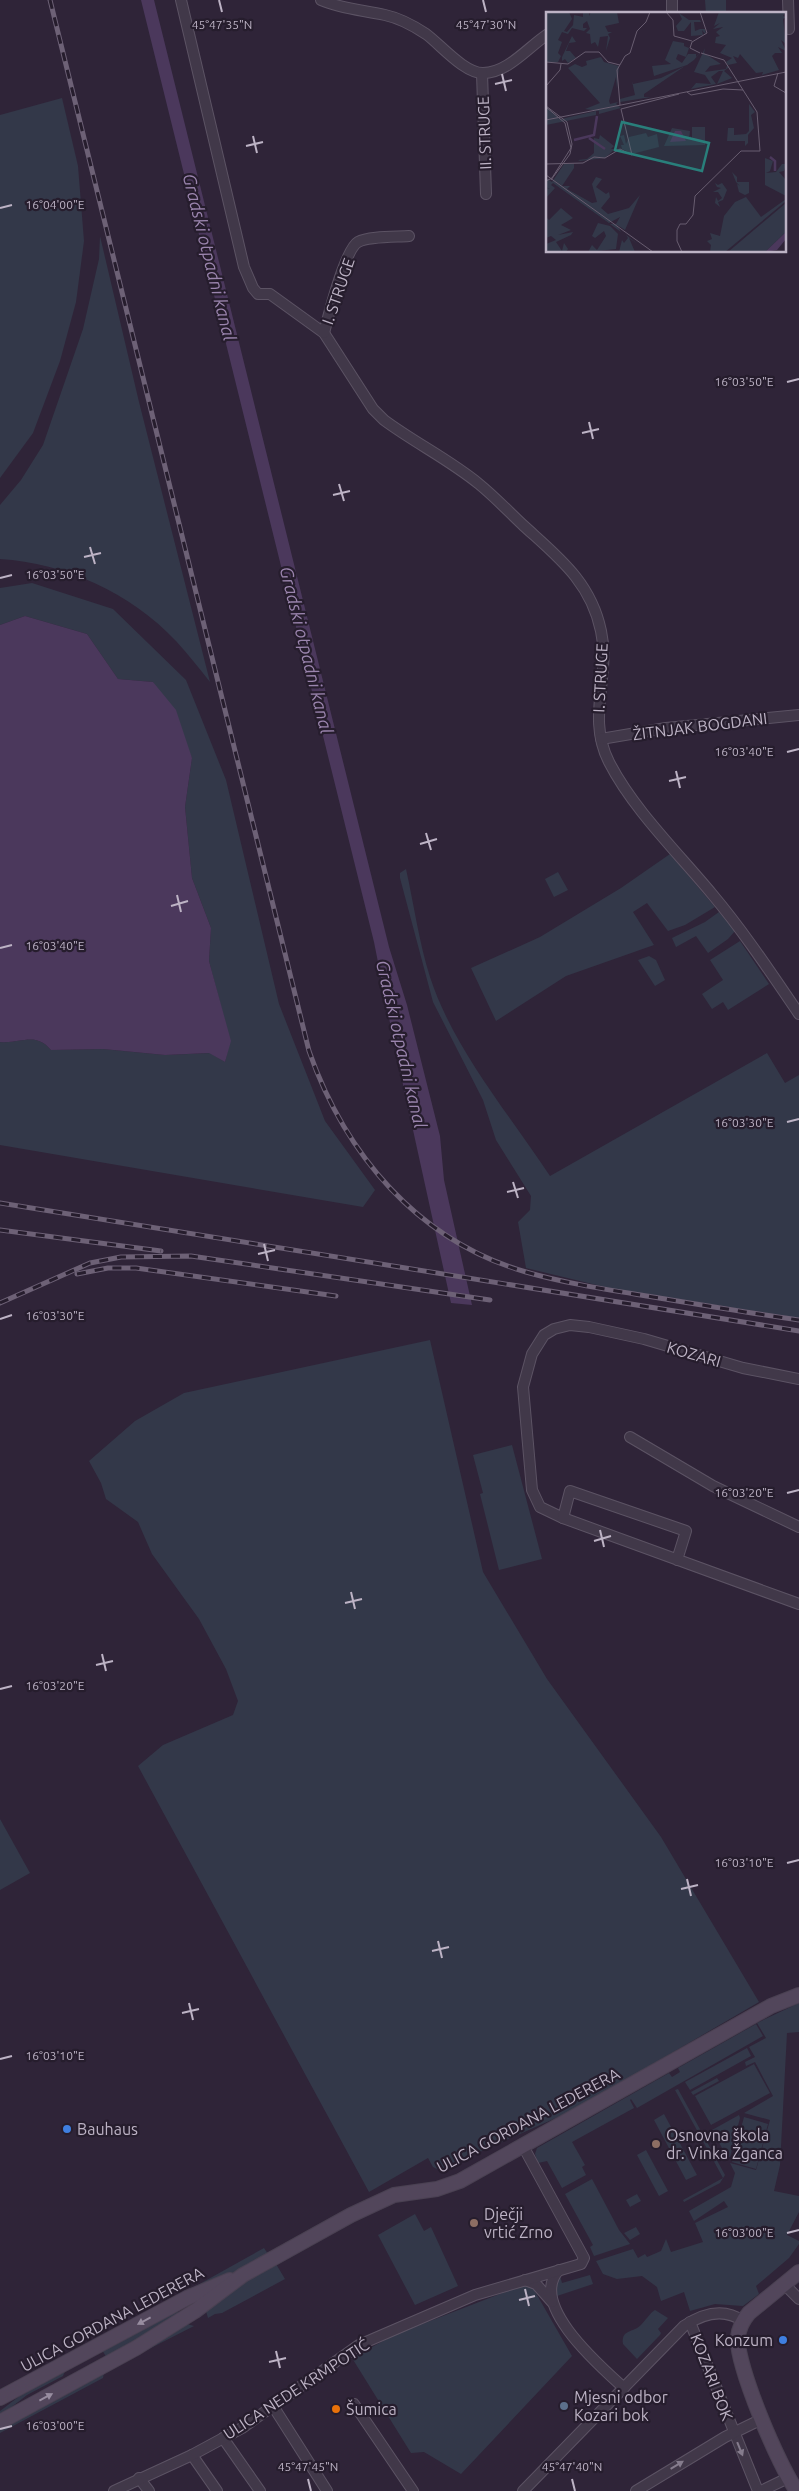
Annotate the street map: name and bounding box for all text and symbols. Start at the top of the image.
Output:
inset map [546,12,786,252]
text: 45°47'35"N [192,18,252,31]
text: 45°47'30"N [456,18,516,31]
street label: II. STRUGE [474,96,494,170]
water label: Gradski otpadni kanal [179,171,241,343]
text: 16°04'00"E [26,198,85,211]
street label: I. STRUGE [318,255,358,327]
text: 16°03'50"E [715,375,774,388]
water label: Gradski otpadni kanal [276,564,338,736]
text: 16°03'50"E [26,568,85,581]
street label: I. STRUGE [589,643,611,713]
street label: ŽITNJAK BOGDANI [632,708,768,743]
text: 16°03'40"E [715,745,774,758]
text: 16°03'40"E [26,939,85,952]
water label: Gradski otpadni kanal [373,958,431,1130]
text: 16°03'30"E [715,1116,774,1129]
text: 16°03'30"E [26,1309,85,1322]
street label: KOZARI [665,1338,723,1370]
text: 16°03'20"E [715,1486,774,1499]
text: 16°03'20"E [26,1679,85,1692]
text: 16°03'10"E [715,1856,774,1869]
text: 16°03'10"E [26,2049,85,2062]
street label: ULICA GORDANA LEDERERA [433,2064,623,2176]
place label: Bauhaus [77,2120,138,2138]
marker: Bauhaus [61,2123,73,2135]
place label: Osnovna škola dr. Vinka Žganca [666,2126,783,2162]
marker: Osnovna škola dr. Vinka Žganca [650,2138,662,2150]
place label: Dječji vrtić Zrno [484,2205,553,2241]
marker: Dječji vrtić Zrno [468,2217,480,2229]
text: 16°03'00"E [715,2226,774,2239]
street label: ULICA GORDANA LEDERERA [17,2263,207,2375]
one-way arrow [137,2317,151,2325]
street label: KOZARI BOK [687,2331,737,2423]
place label: Konzum [715,2331,773,2349]
street label: ULICA NEDE KRMPOTIĆ [219,2334,372,2443]
marker: Konzum [777,2334,789,2346]
place label: Mjesni odbor Kozari bok [574,2388,668,2424]
one-way arrow [40,2393,53,2402]
place label: Šumica [346,2399,397,2418]
marker: Mjesni odbor Kozari bok [558,2400,570,2412]
marker: Šumica [330,2403,342,2415]
text: 16°03'00"E [26,2419,85,2432]
one-way arrow [737,2441,745,2456]
text: 45°47'45"N [278,2460,338,2473]
text: 45°47'40"N [542,2460,602,2473]
one-way arrow [670,2461,683,2470]

